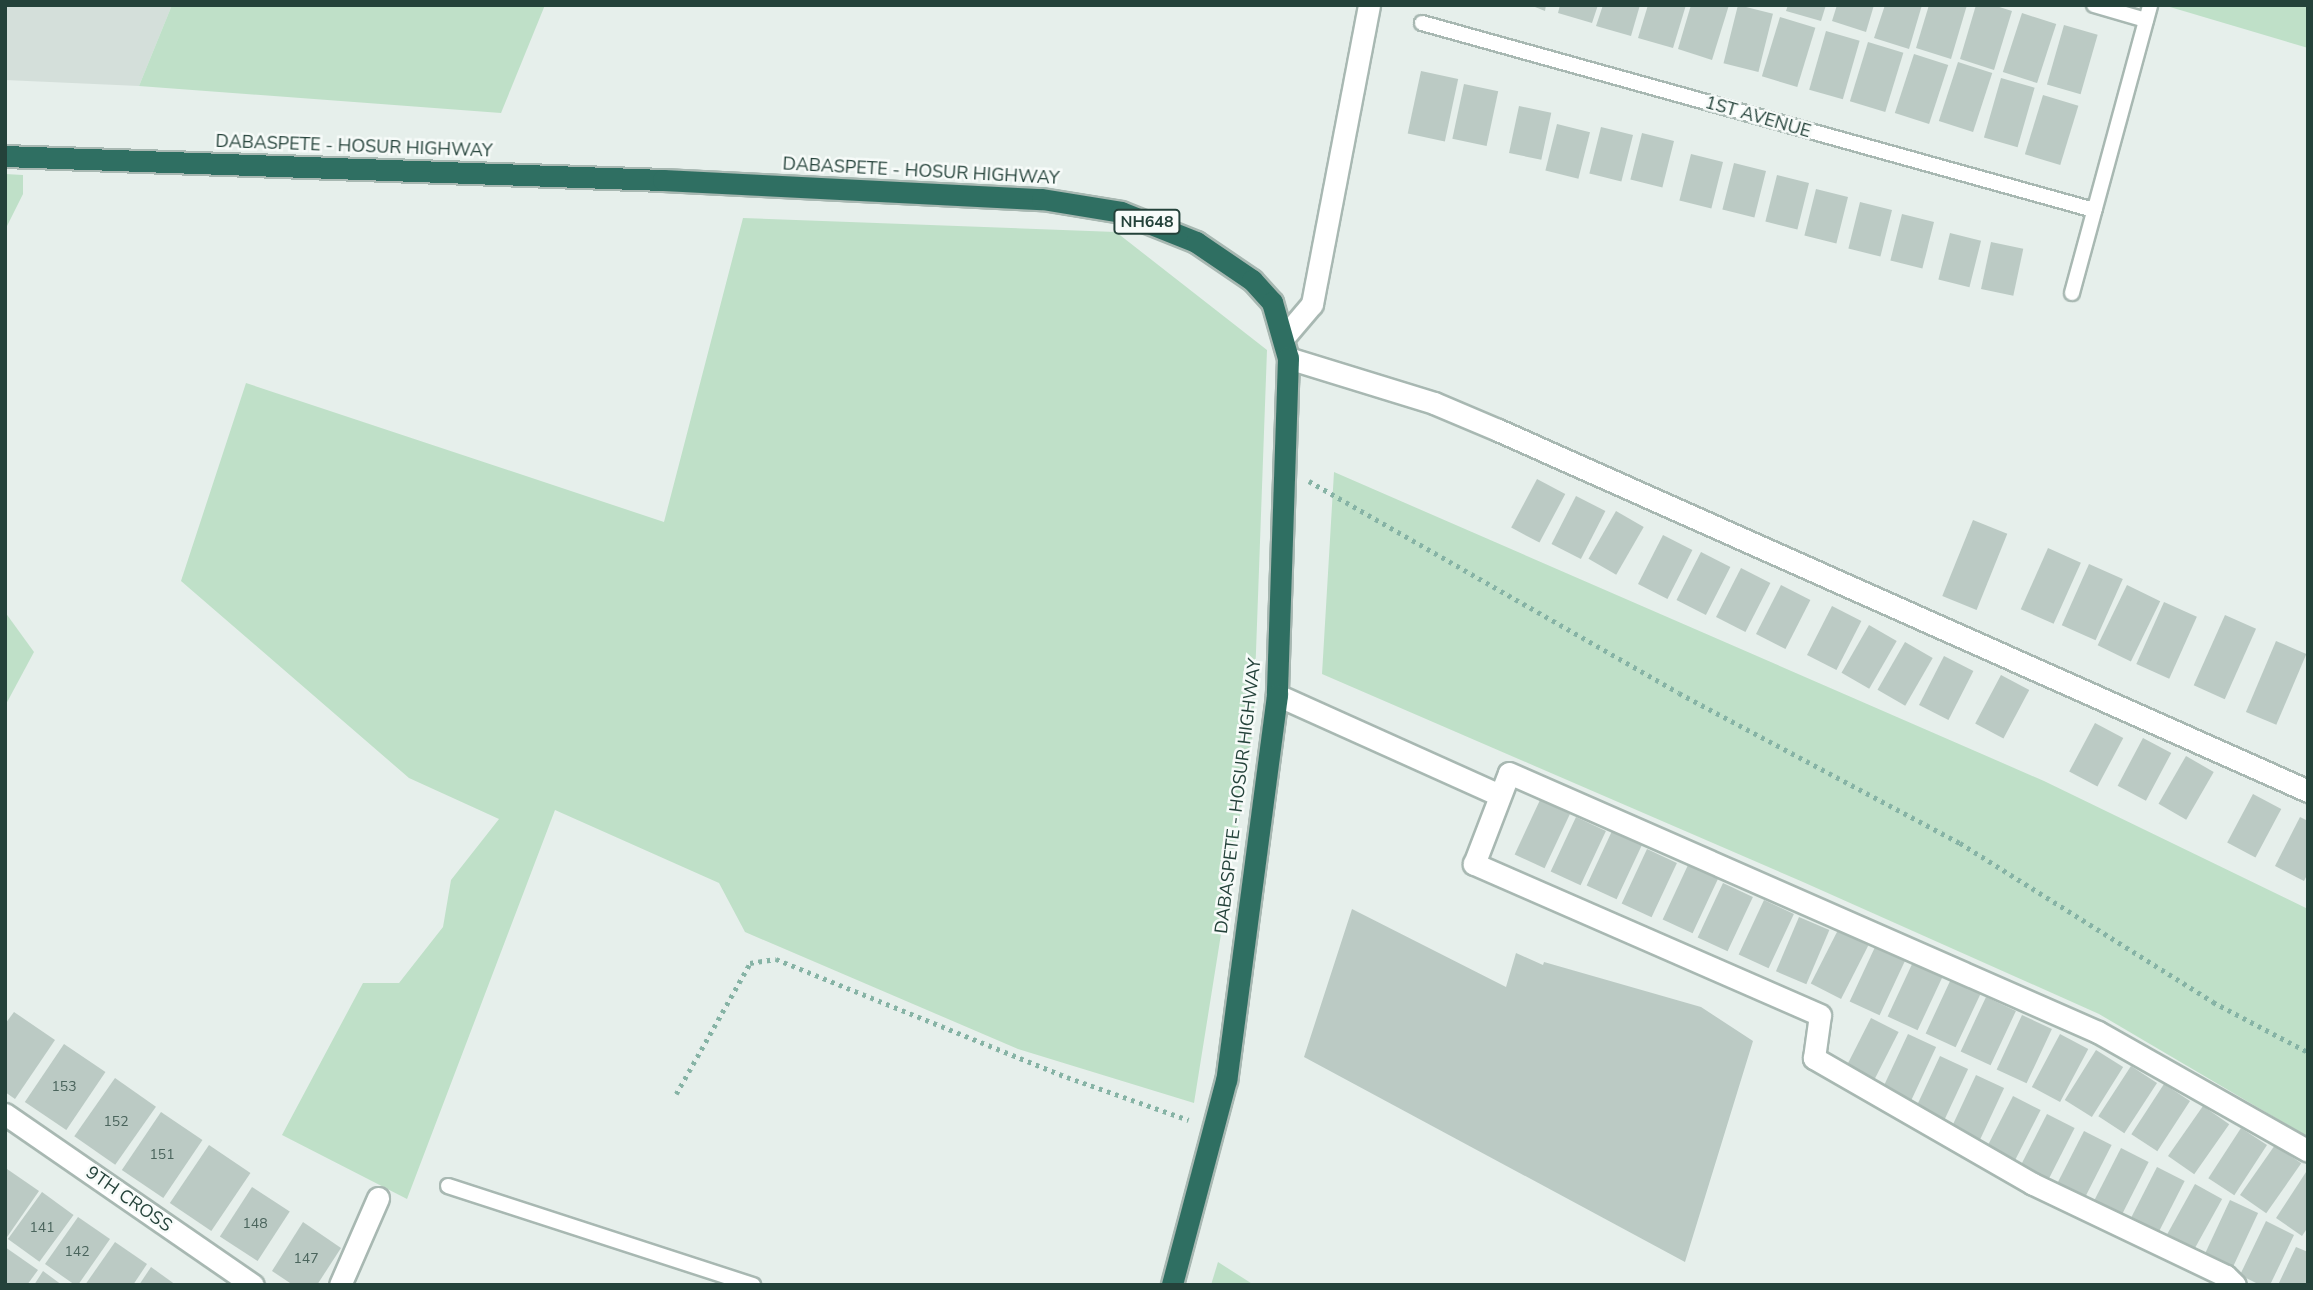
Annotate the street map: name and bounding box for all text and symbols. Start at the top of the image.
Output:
street label: 1ST AVENUE [1703,92,1813,142]
street label: DABASPETE - HOSUR HIGHWAY [215,130,493,162]
street label: DABASPETE - HOSUR HIGHWAY [782,153,1060,189]
road number: NH648 [1112,210,1182,234]
street label: DABASPETE - HOSUR HIGHWAY [1210,657,1266,935]
house number: 153 [51,1079,77,1095]
house number: 152 [103,1114,129,1130]
house number: 151 [149,1147,175,1163]
street label: 9TH CROSS [82,1161,176,1237]
house number: 148 [242,1216,268,1232]
house number: 141 [29,1220,55,1236]
house number: 142 [64,1244,90,1260]
house number: 147 [293,1251,319,1267]

